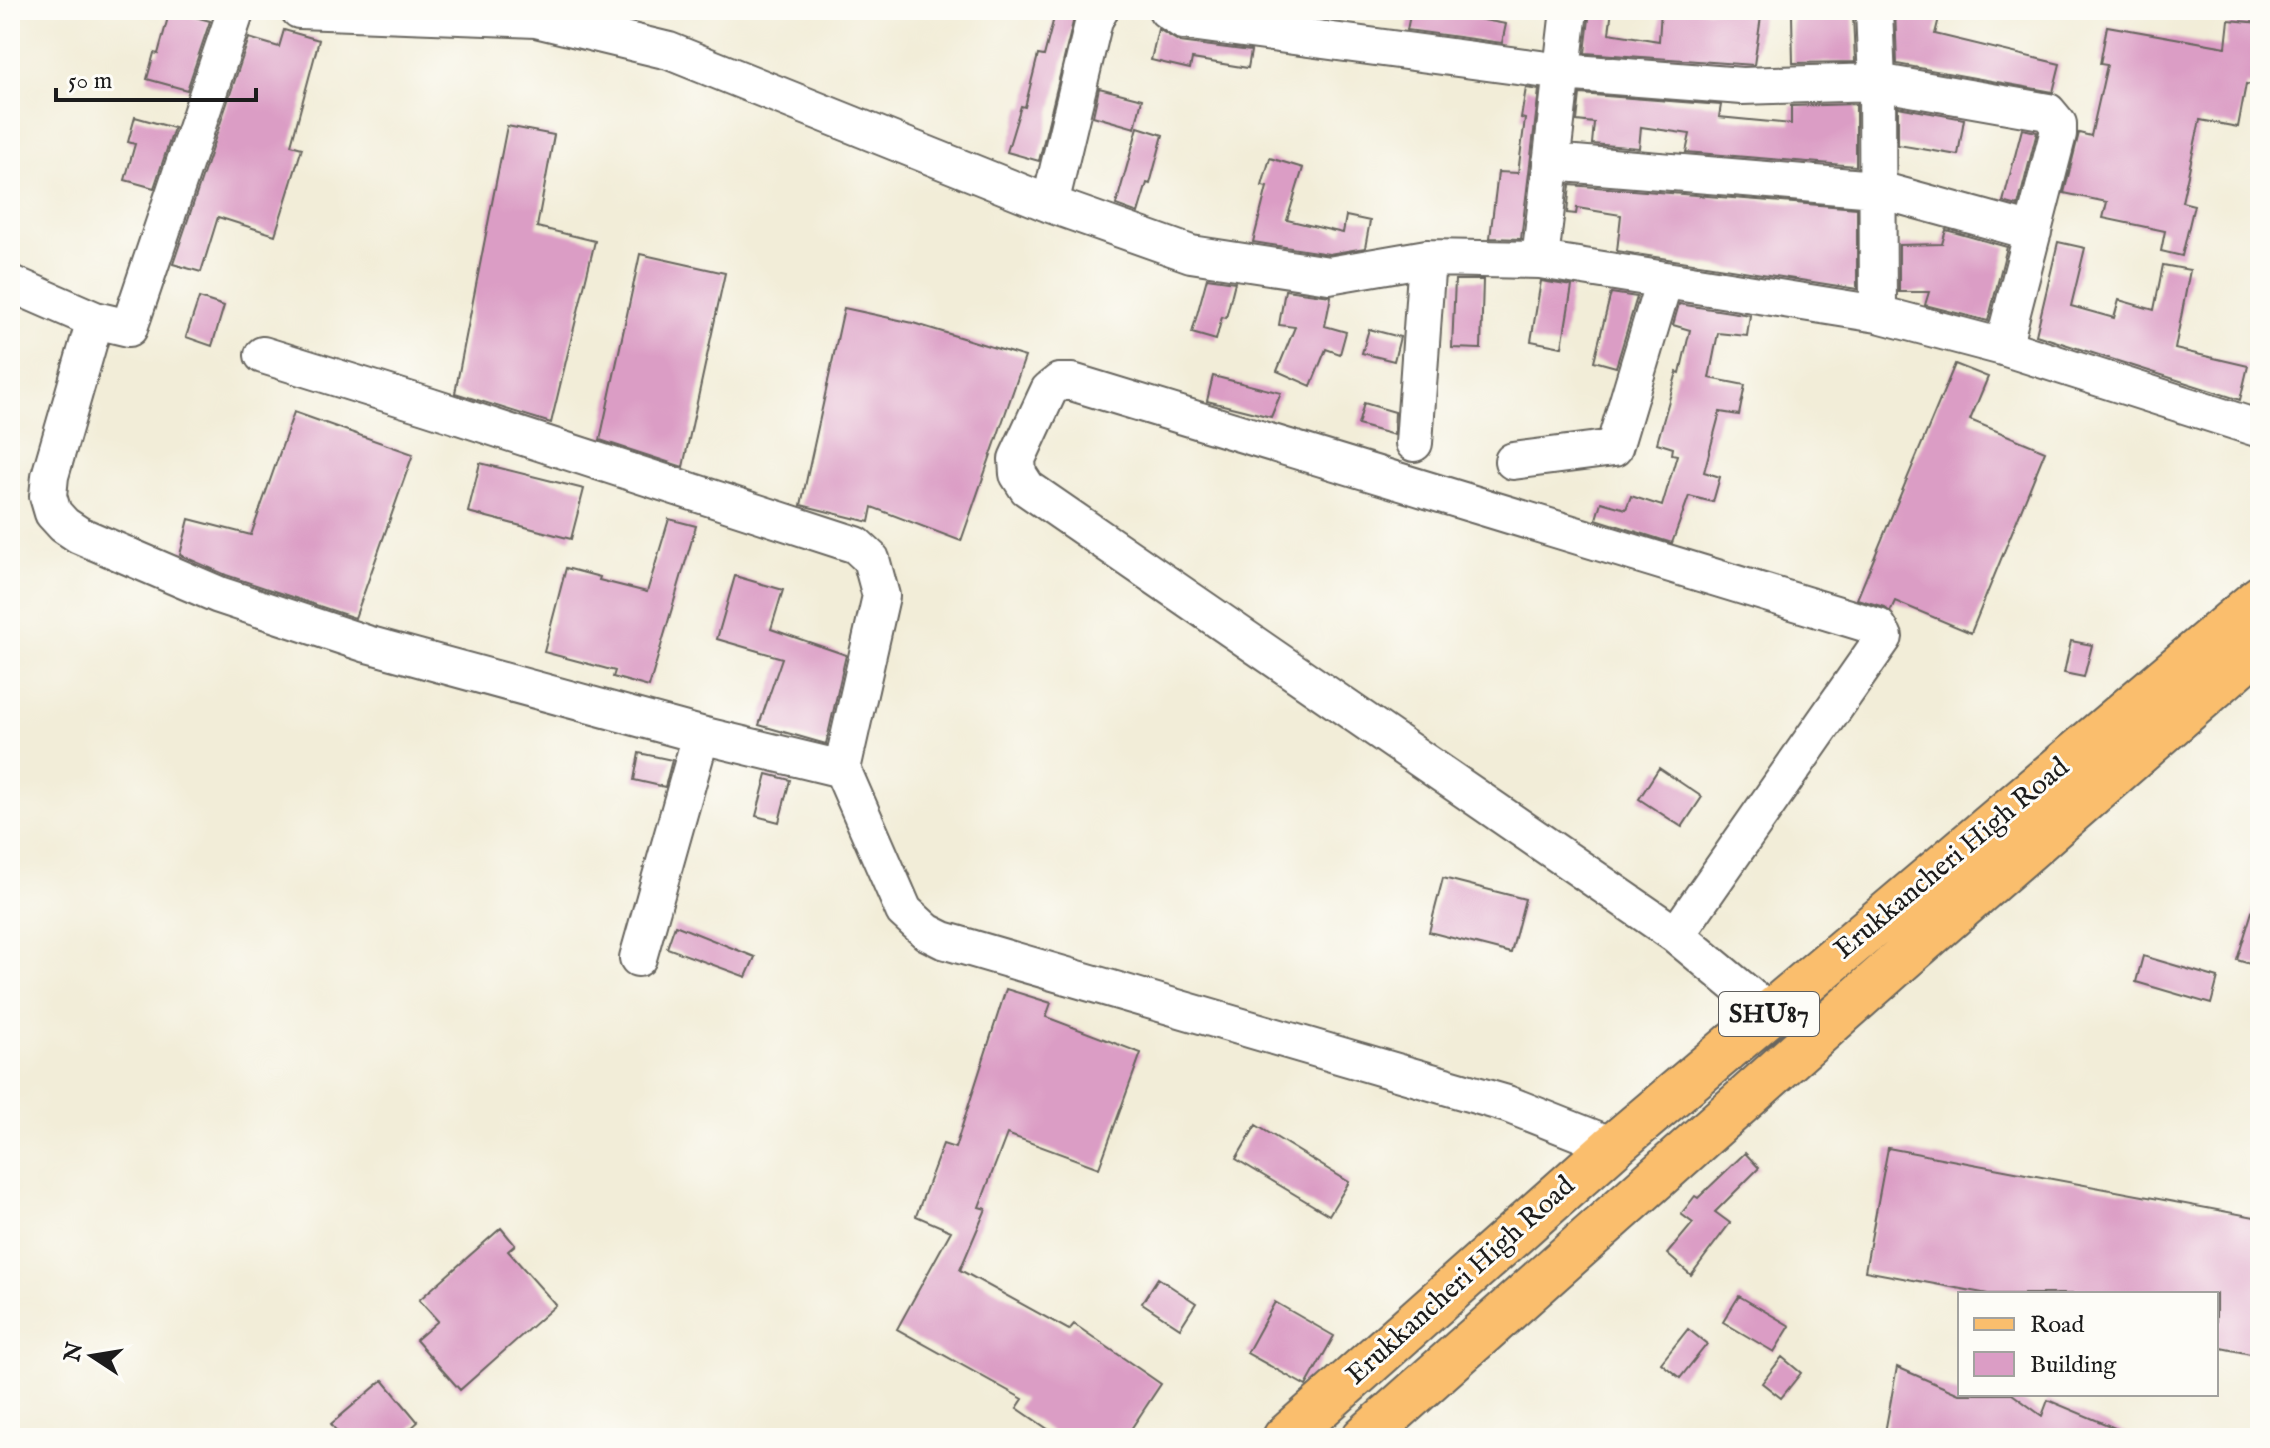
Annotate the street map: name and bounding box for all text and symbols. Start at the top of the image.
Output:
scale bar [56,52,256,102]
text: 50 m [68,66,112,97]
street label: Erukkancheri High Road [1827,750,2077,967]
road number: SHU87 [1719,992,1819,1036]
street label: Erukkancheri High Road [1339,1169,1583,1393]
legend [1958,1292,2218,1396]
text: Road [2030,1310,2084,1341]
north arrow [52,1316,132,1396]
text: N [59,1340,90,1365]
text: Building [2030,1350,2117,1381]

